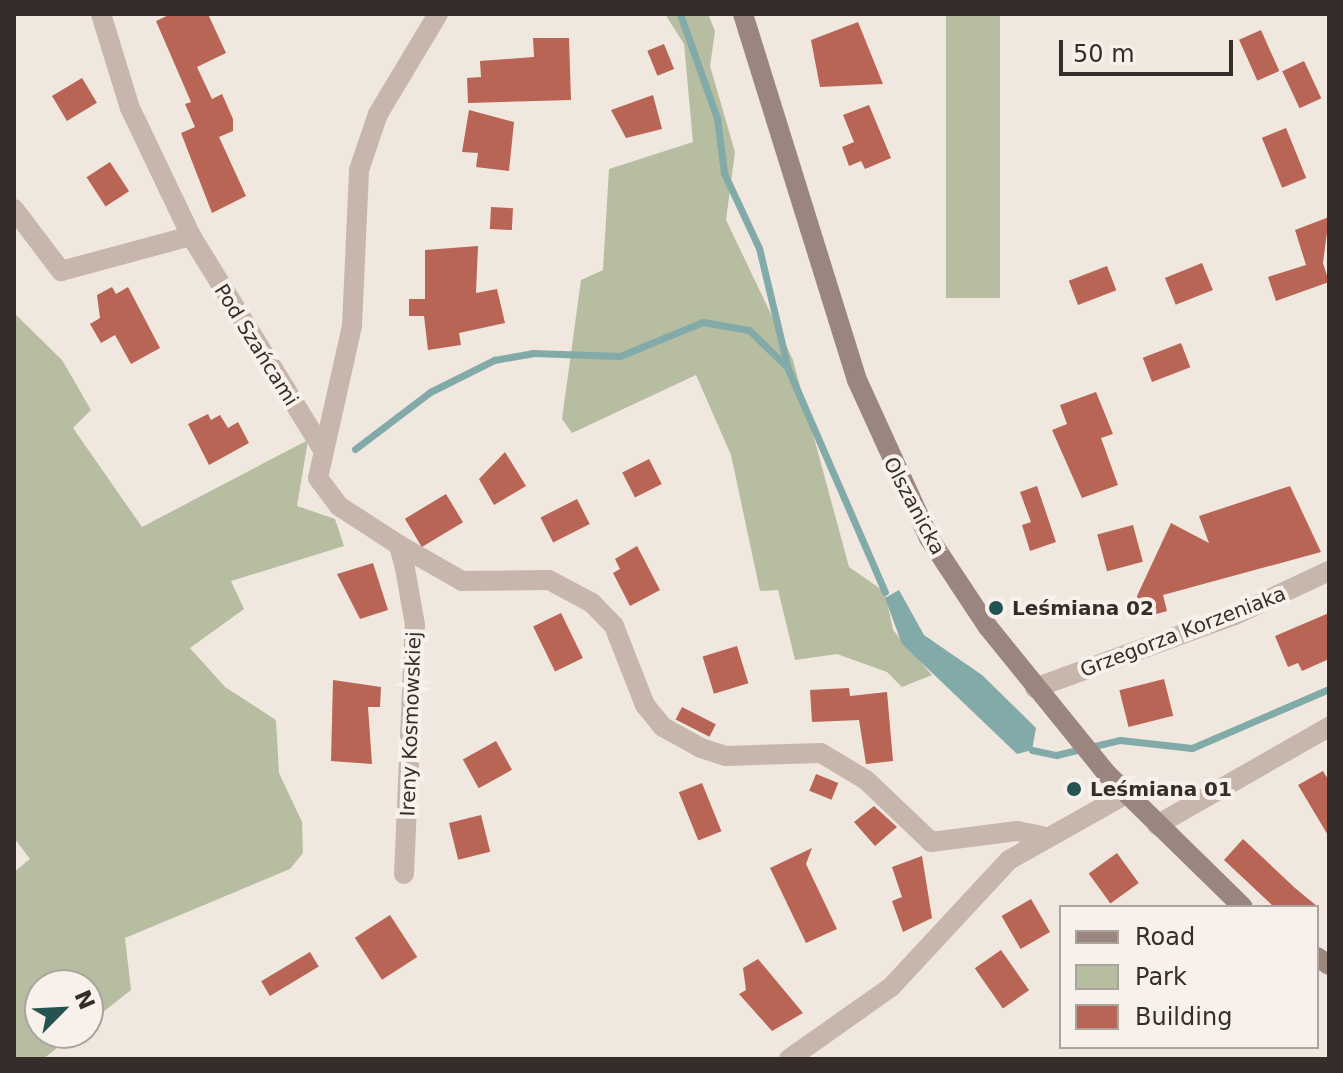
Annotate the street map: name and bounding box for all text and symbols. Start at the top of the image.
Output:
scale bar [1063,24,1237,74]
text: 50 m [1073,40,1135,68]
street label: Pod Szańcami [209,280,303,410]
street label: Olszanicka [878,453,950,559]
street label: Grzegorza Korzeniaka [1077,582,1289,682]
place label: Leśmiana 02 [1012,596,1154,620]
marker: Leśmiana 02 [987,599,1005,617]
street label: Ireny Kosmowskiej [396,631,426,817]
place label: Leśmiana 01 [1090,777,1232,801]
marker: Leśmiana 01 [1065,780,1083,798]
legend [1059,905,1319,1049]
text: Road [1135,923,1195,951]
text: Park [1135,963,1187,991]
north arrow [24,969,104,1049]
text: N [69,986,100,1013]
text: Building [1135,1003,1232,1031]

